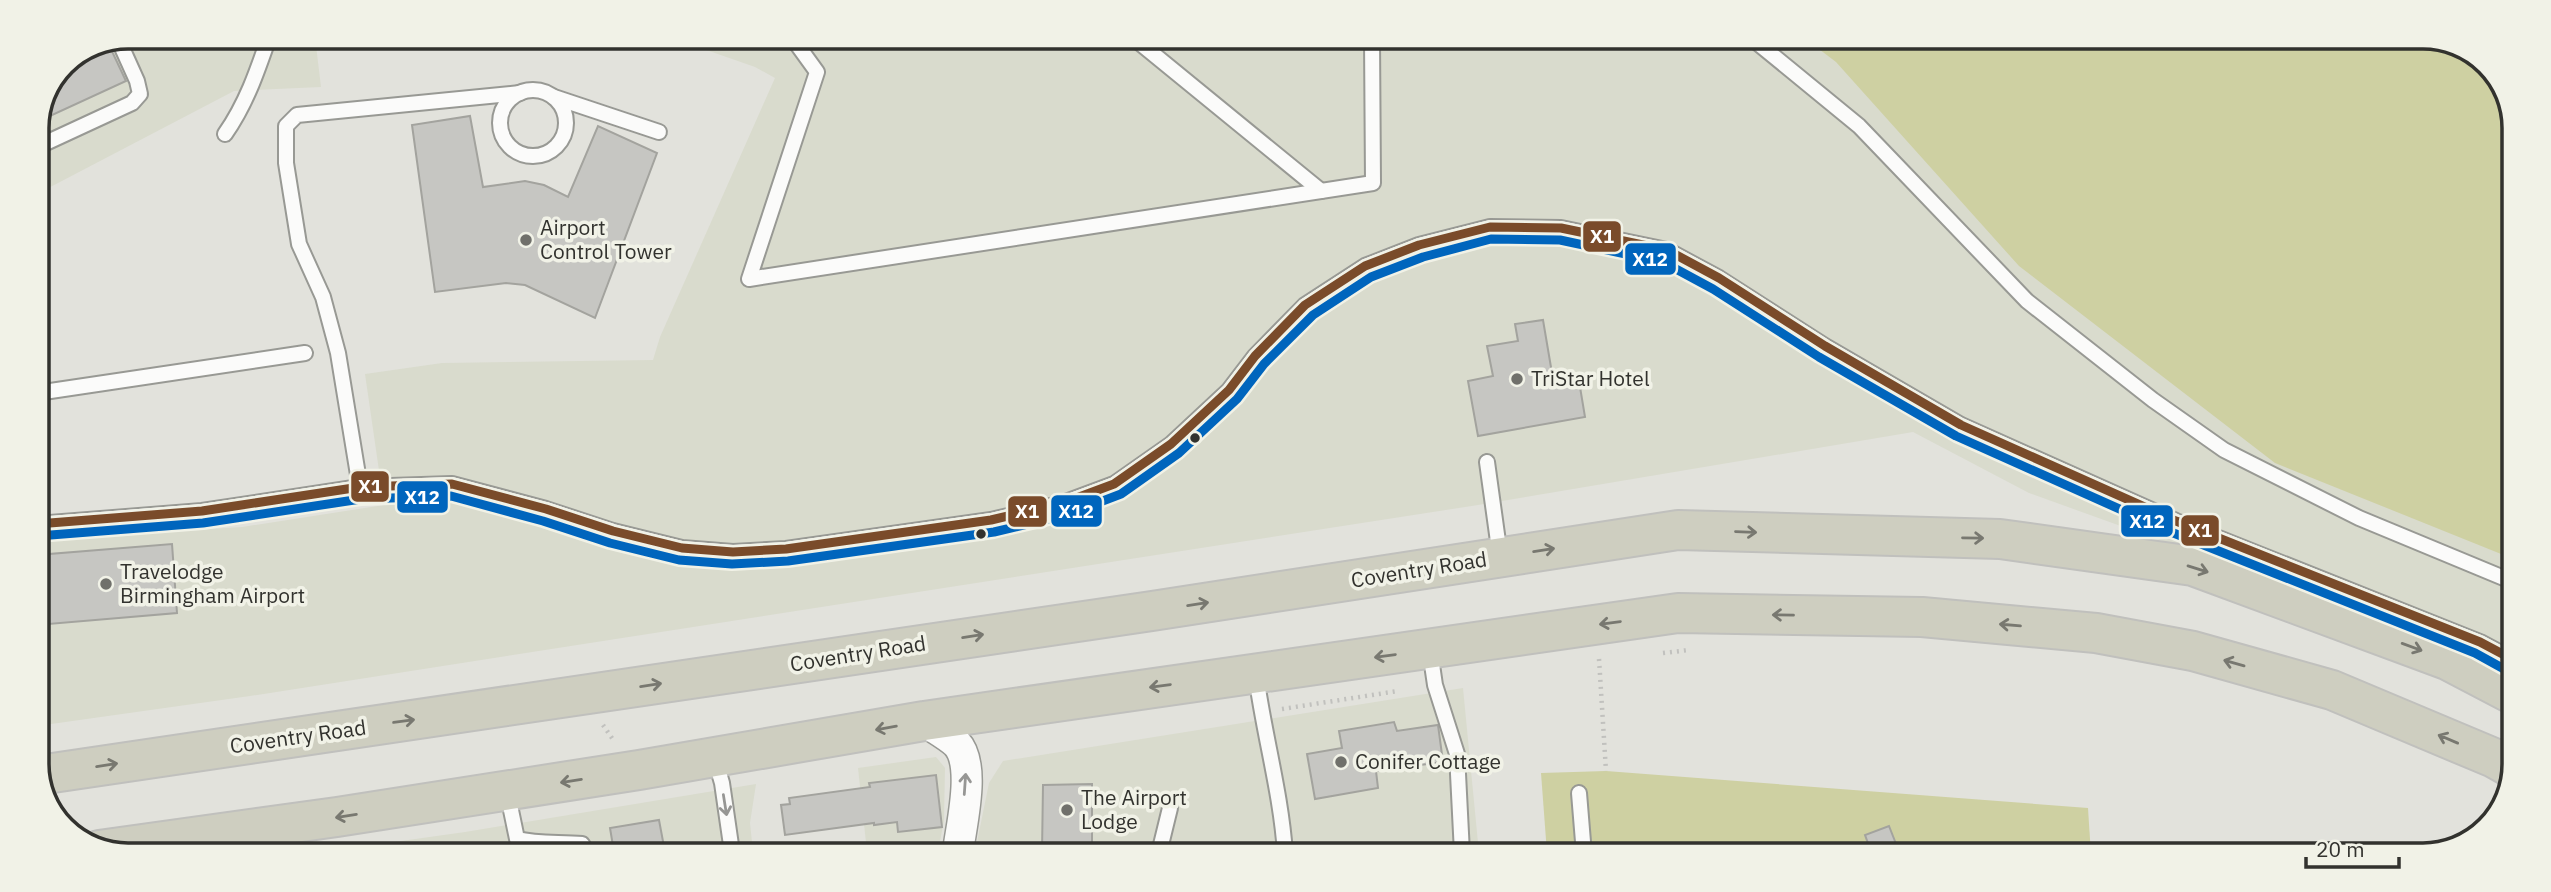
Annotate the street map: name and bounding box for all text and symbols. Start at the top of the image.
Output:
place label: Airport Control Tower [540,213,672,265]
line badge: X1 [1582,220,1622,253]
text: X1 [1590,224,1615,248]
marker: Airport Control Tower [518,232,534,248]
line badge: X12 [1624,242,1677,276]
text: X12 [1632,247,1668,271]
place label: TriStar Hotel [1531,364,1650,392]
marker: TriStar Hotel [1509,371,1525,387]
unlabelled marker [1188,431,1202,445]
line badge: X1 [350,470,390,503]
text: X1 [358,474,383,498]
line badge: X12 [396,480,449,514]
text: X12 [404,485,440,509]
line badge: X12 [1050,494,1103,528]
line badge: X1 [1007,495,1048,528]
text: X1 [1015,499,1040,523]
text: X12 [1058,499,1094,523]
line badge: X12 [2120,504,2174,538]
text: X12 [2129,509,2165,533]
line badge: X1 [2180,514,2220,547]
text: X1 [2188,518,2213,542]
one-way arrow [1734,526,1757,539]
unlabelled marker [974,527,988,541]
one-way arrow [1961,532,1984,545]
street label: Coventry Road [1349,544,1489,594]
one-way arrow [1532,544,1555,557]
place label: Travelodge Birmingham Airport [120,557,305,609]
one-way arrow [2187,563,2209,576]
marker: Travelodge Birmingham Airport [98,576,114,592]
one-way arrow [1186,597,1209,610]
one-way arrow [1772,608,1795,621]
one-way arrow [1599,617,1622,630]
one-way arrow [1999,618,2022,631]
street label: Coventry Road [788,628,928,678]
one-way arrow [961,630,984,643]
one-way arrow [2400,641,2422,654]
one-way arrow [1374,650,1397,663]
one-way arrow [2223,655,2245,668]
one-way arrow [639,678,662,691]
one-way arrow [1149,680,1171,693]
street label: Coventry Road [228,713,368,759]
one-way arrow [392,714,415,727]
one-way arrow [875,722,898,735]
one-way arrow [2437,732,2459,745]
place label: Conifer Cottage [1355,747,1501,775]
marker: Conifer Cottage [1333,754,1349,770]
one-way arrow [95,758,117,771]
one-way arrow [959,773,972,796]
one-way arrow [560,774,583,787]
place label: The Airport Lodge [1081,783,1187,835]
one-way arrow [719,793,732,815]
marker: The Airport Lodge [1059,802,1075,818]
one-way arrow [336,810,358,823]
scale bar [2306,826,2399,870]
text: 20 m [2316,835,2365,863]

